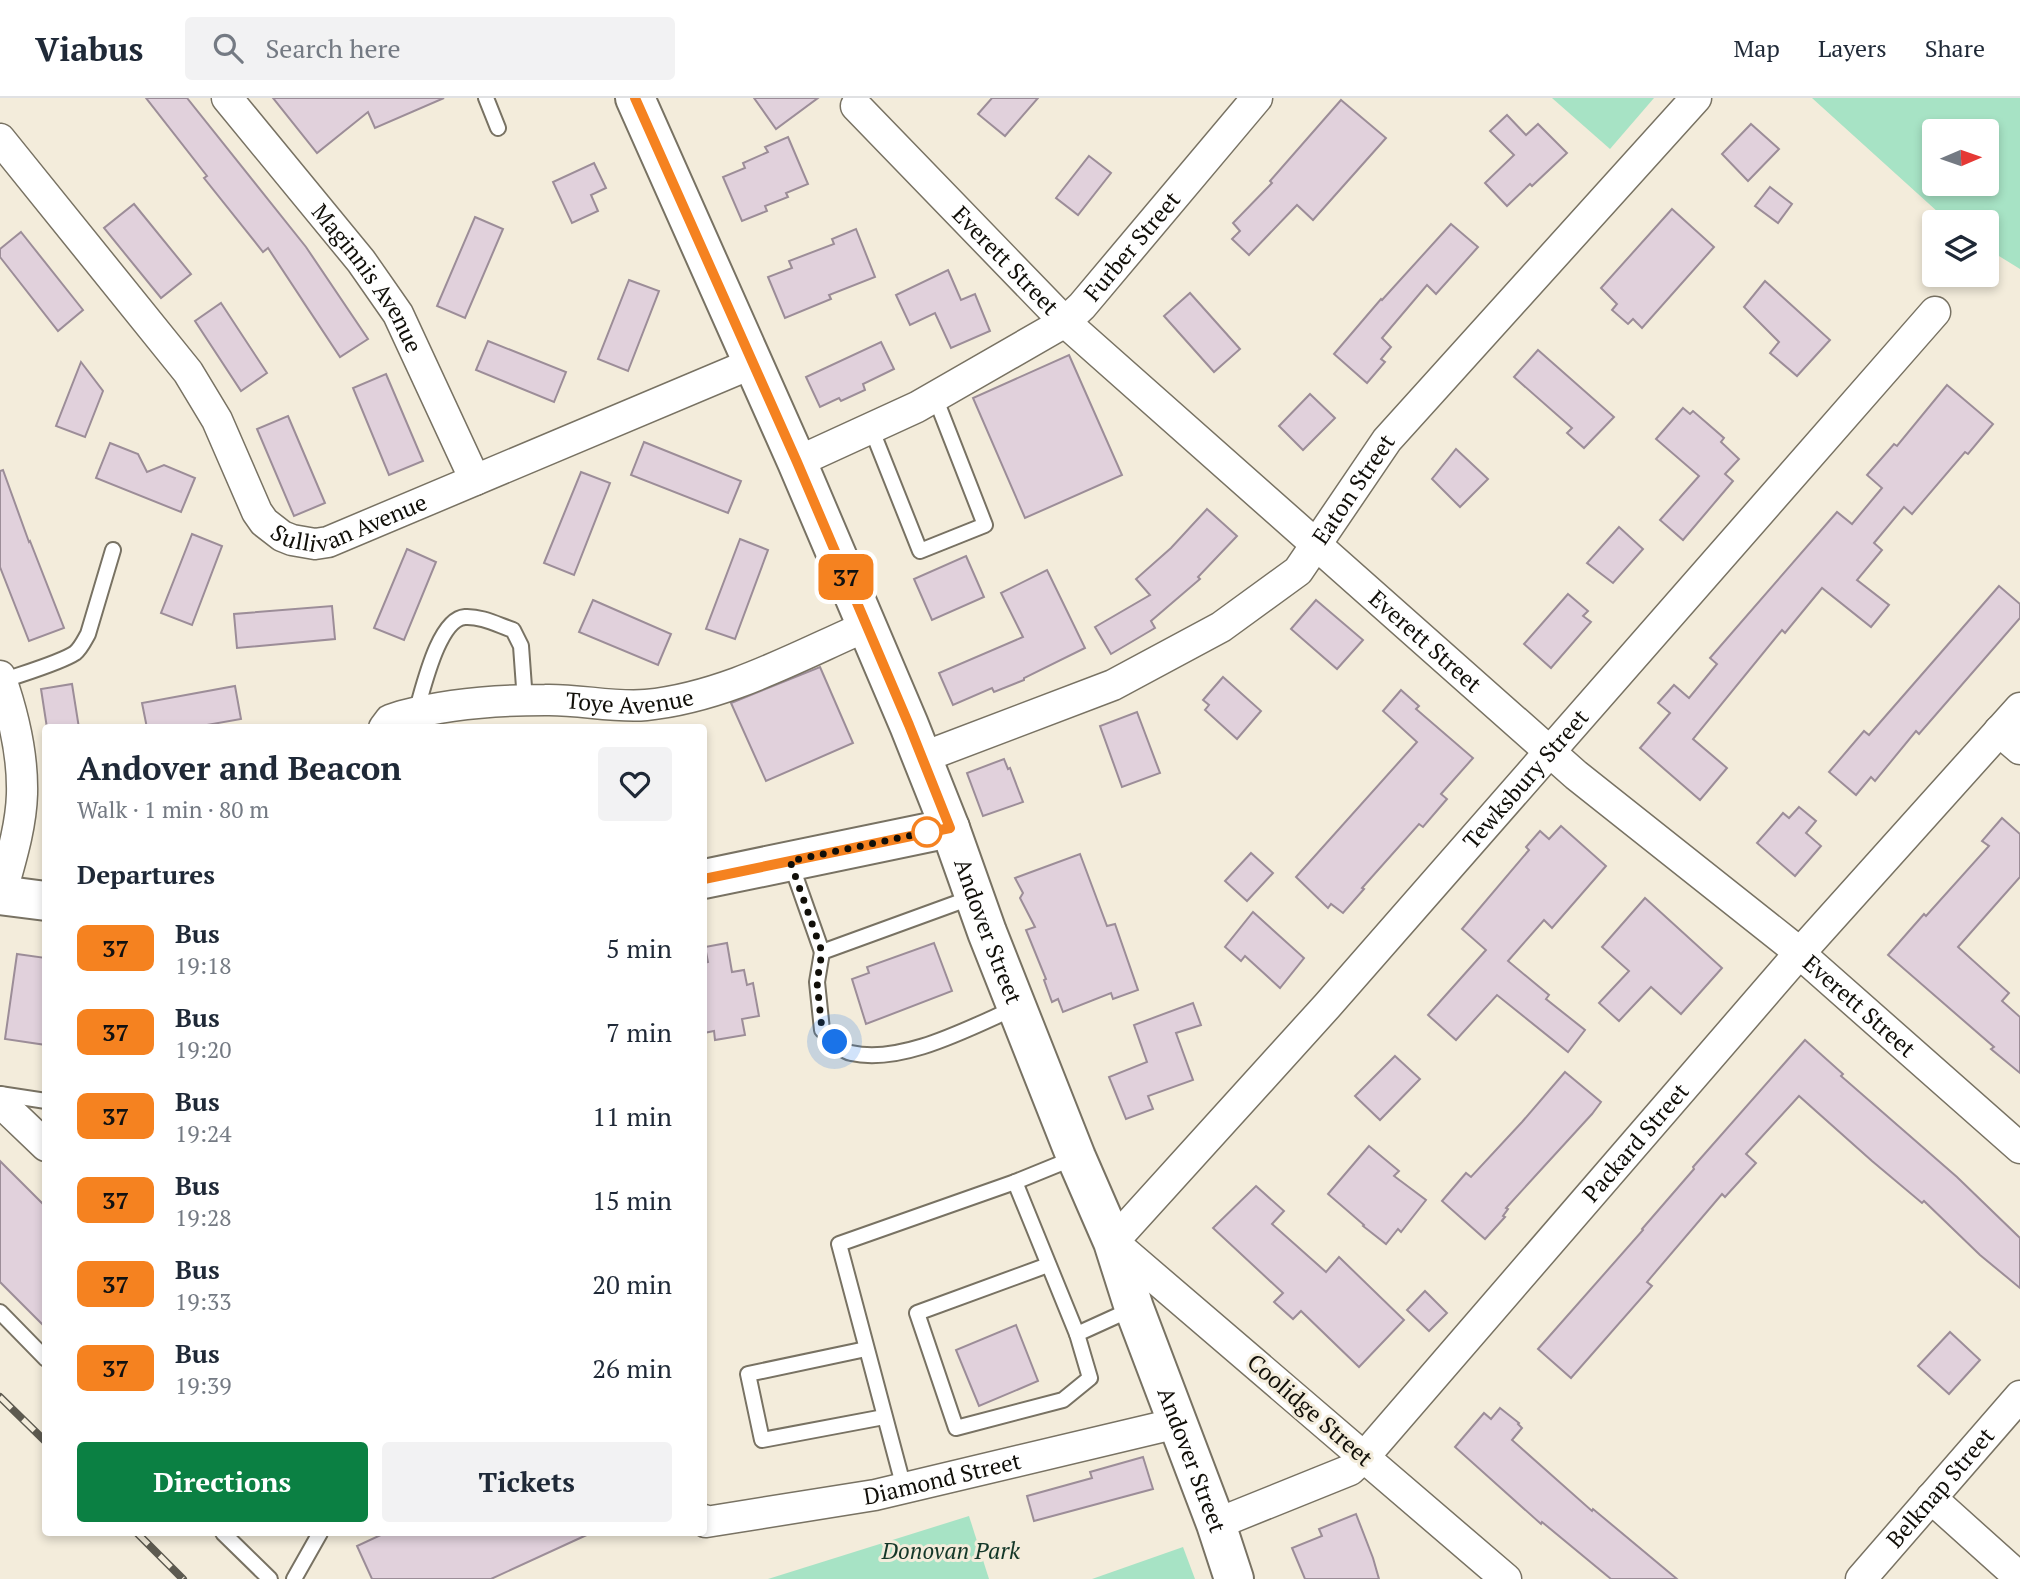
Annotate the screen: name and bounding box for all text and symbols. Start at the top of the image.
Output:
search box [185,17,675,80]
text: Viabus [35,27,143,70]
icon: search [209,29,247,67]
text: Search here [265,31,401,65]
text: Map [1733,32,1780,64]
text: Layers [1818,32,1887,64]
text: Share [1925,32,1985,64]
north arrow [1922,119,1998,196]
map controls [1922,119,1999,287]
street label: Furber Street [1077,184,1187,307]
street label: Maginnis Avenue [305,197,430,358]
street label: Everett Street [946,199,1066,322]
button: layers [1922,210,1999,287]
street label: Eaton Street [1305,427,1402,550]
street label: Sullivan Avenue [264,486,431,559]
line badge: 37 [814,554,878,600]
text: 37 [832,561,860,593]
street label: Everett Street [1363,583,1489,700]
street label: Toye Avenue [565,681,697,721]
street label: Tewksbury Street [1456,702,1596,855]
text: Andover and Beacon [77,746,402,789]
button: heart [598,747,672,821]
text: Walk · 1 min · 80 m [77,794,269,825]
unlabelled marker [912,817,942,847]
street label: Andover Street [947,854,1030,1009]
text: Departures [77,857,215,891]
text: Bus [175,916,220,950]
text: 5 min [606,931,672,965]
text: 37 [102,932,129,964]
street label: Everett Street [1797,947,1923,1064]
text: 19:18 [175,950,232,981]
text: Bus [175,1000,220,1034]
text: 7 min [606,1015,672,1049]
text: 37 [102,1016,129,1048]
your location [817,1024,852,1059]
text: 19:20 [175,1034,232,1065]
street label: Packard Street [1575,1076,1696,1209]
text: Bus [175,1084,220,1118]
text: 11 min [592,1099,672,1133]
text: 37 [102,1100,129,1132]
text: 19:24 [175,1118,232,1149]
text: Bus [175,1168,220,1202]
text: 15 min [592,1183,672,1217]
text: 37 [102,1184,129,1216]
text: 19:28 [175,1202,232,1233]
text: Bus [175,1252,220,1286]
text: 20 min [592,1267,672,1301]
text: 37 [102,1268,129,1300]
text: 19:33 [175,1286,232,1317]
text: Bus [175,1336,220,1370]
street label: Coolidge Street [1241,1346,1380,1473]
text: 26 min [592,1351,672,1385]
text: 37 [102,1352,129,1384]
text: 19:39 [175,1370,232,1401]
street label: Andover Street [1150,1383,1234,1537]
street label: Belknap Street [1879,1420,2001,1554]
button: Directions [77,1442,368,1522]
button: Tickets [382,1442,672,1522]
street label: Diamond Street [861,1445,1024,1512]
park label: Donovan Park [881,1535,1021,1566]

